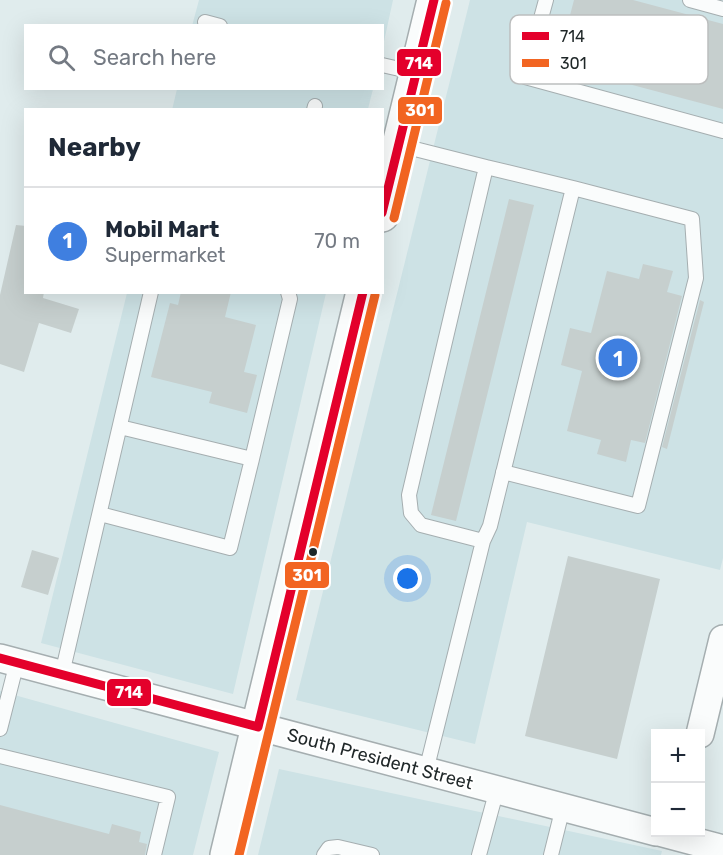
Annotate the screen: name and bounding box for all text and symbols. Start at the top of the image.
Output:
legend [510,15,708,84]
search box [24,24,384,90]
text: 714 [560,27,585,46]
icon: search [45,41,78,74]
text: Search here [93,44,216,71]
line badge: 714 [396,48,442,77]
text: 714 [405,54,433,73]
text: 301 [560,54,587,73]
line badge: 301 [397,96,443,125]
text: 301 [405,101,435,120]
text: Nearby [48,132,141,163]
text: Mobil Mart [105,216,219,243]
text: 1 [63,229,72,253]
text: 70 m [314,229,360,253]
text: Supermarket [105,243,225,267]
pin: 1 [598,336,638,380]
unlabelled marker [307,546,319,558]
line badge: 301 [284,561,330,589]
your location [393,564,422,593]
text: 301 [292,566,322,585]
line badge: 714 [106,678,152,707]
text: 714 [115,683,143,702]
street label: South President Street [285,724,475,794]
map controls [651,729,705,837]
button: + [651,729,705,783]
button: − [651,783,705,837]

